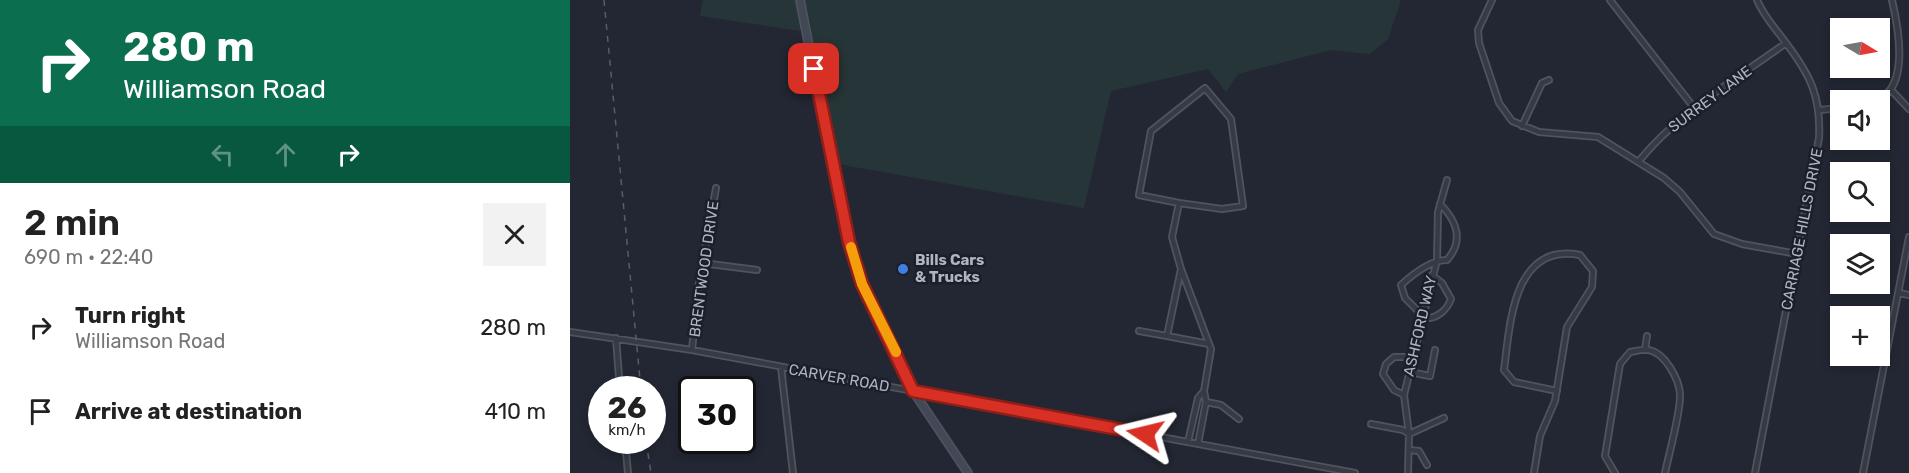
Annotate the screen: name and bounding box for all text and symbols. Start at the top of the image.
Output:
north arrow [1830,18,1890,78]
map controls [1830,18,1890,366]
text: 280 m [123,22,255,72]
icon: right [24,24,102,102]
pin [788,43,839,94]
icon: arrive [797,52,830,85]
street label: SURREY LANE [1665,62,1755,136]
text: Williamson Road [123,73,326,105]
button: sound [1830,90,1890,150]
icon: left [206,138,239,171]
icon: ahead [269,138,302,171]
icon: right [332,138,365,171]
street label: CARRIAGE HILLS DRIVE [1777,147,1827,311]
button: search [1830,162,1890,222]
street label: BRENTWOOD DRIVE [686,200,722,338]
text: 2 min [24,201,120,244]
button: close [483,203,546,266]
button: layers [1830,234,1890,294]
text: 690 m · 22:40 [24,245,153,269]
place label: Bills Cars & Trucks [915,251,984,286]
marker: Bills Cars & Trucks [896,262,910,276]
street label: ASHFORD WAY [1400,274,1440,378]
text: Turn right [75,302,185,329]
button: + [1830,306,1890,366]
icon: right [24,311,57,344]
text: 280 m [480,314,546,341]
text: Williamson Road [75,329,225,353]
street label: CARVER ROAD [787,360,891,396]
speed limit sign: 30 [678,376,756,454]
text: 26 [607,390,647,426]
icon: arrive [24,395,57,428]
text: Arrive at destination [75,398,302,425]
text: 410 m [484,398,546,425]
position arrow [1113,402,1177,466]
text: km/h [608,421,646,439]

